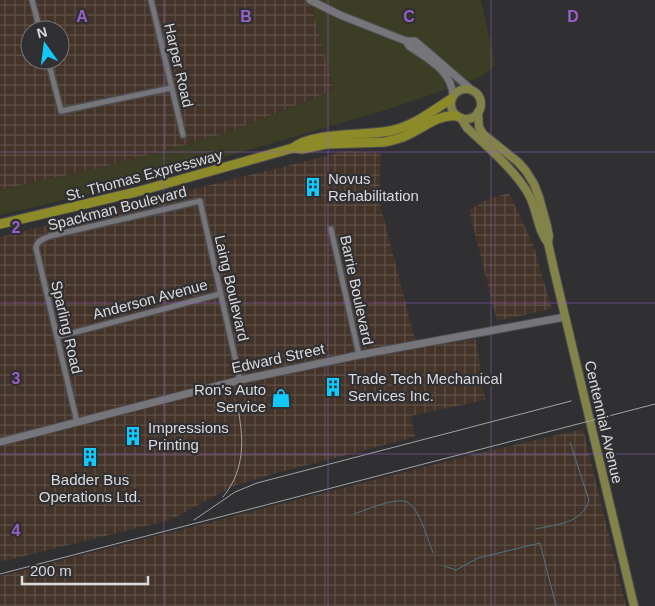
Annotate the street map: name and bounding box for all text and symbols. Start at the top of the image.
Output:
text: A [76,8,88,25]
text: B [240,8,252,25]
text: C [403,8,415,25]
text: D [567,8,579,25]
north arrow [20,20,70,70]
street label: Harper Road [161,21,197,109]
text: N [35,23,49,41]
street label: St. Thomas Expressway [64,146,225,204]
place label: Novus Rehabilitation [328,170,419,204]
building icon: Novus Rehabilitation [302,176,324,198]
street label: Spackman Boulevard [46,183,188,233]
text: 2 [12,219,21,236]
street label: Laing Boulevard [212,233,252,343]
street label: Barrie Boulevard [337,234,377,346]
street label: Anderson Avenue [91,275,209,323]
street label: Sparling Road [48,279,86,375]
street label: Edward Street [230,340,327,376]
street label: Centennial Avenue [582,359,626,485]
text: 3 [12,370,21,387]
place label: Trade Tech Mechanical Services Inc. [348,370,502,404]
building icon: Trade Tech Mechanical Services Inc. [322,376,344,398]
place label: Ron's Auto Service [194,381,266,415]
shop icon: Ron's Auto Service [270,387,292,409]
place label: Impressions Printing [148,419,229,453]
building icon: Impressions Printing [122,425,144,447]
building icon: Badder Bus Operations Ltd. [79,446,101,468]
place label: Badder Bus Operations Ltd. [39,471,141,505]
text: 4 [12,522,21,539]
scale bar [22,554,149,586]
text: 200 m [30,562,72,579]

